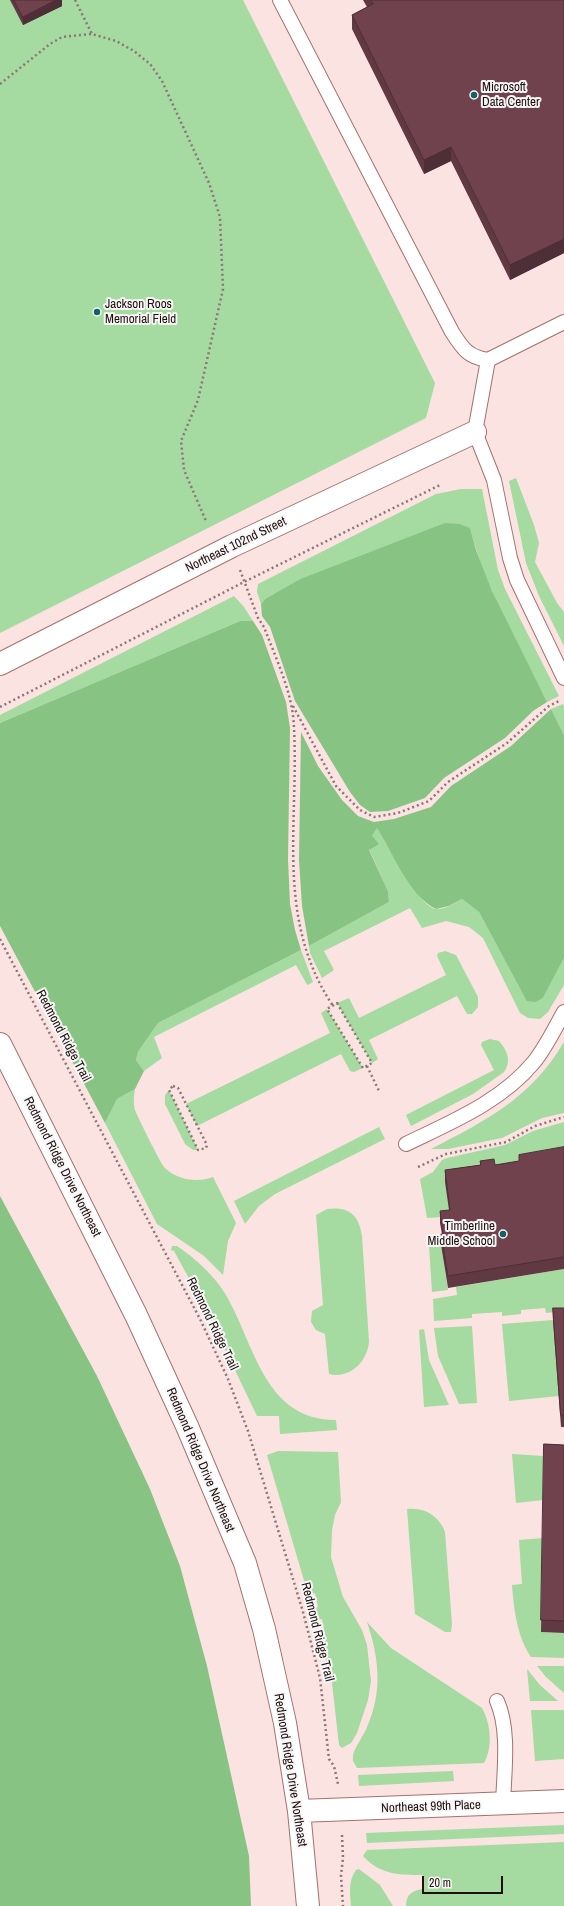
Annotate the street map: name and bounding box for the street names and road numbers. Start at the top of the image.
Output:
street label: Northeast 102nd Street [183,514,289,576]
street label: Redmond Ridge Trail [32,988,94,1084]
street label: Redmond Ridge Drive Northeast [20,1094,104,1240]
street label: Redmond Ridge Trail [183,1275,241,1373]
street label: Redmond Ridge Drive Northeast [162,1386,238,1534]
street label: Redmond Ridge Trail [297,1581,337,1683]
street label: Redmond Ridge Drive Northeast [270,1692,310,1848]
street label: Northeast 99th Place [381,1797,481,1817]

